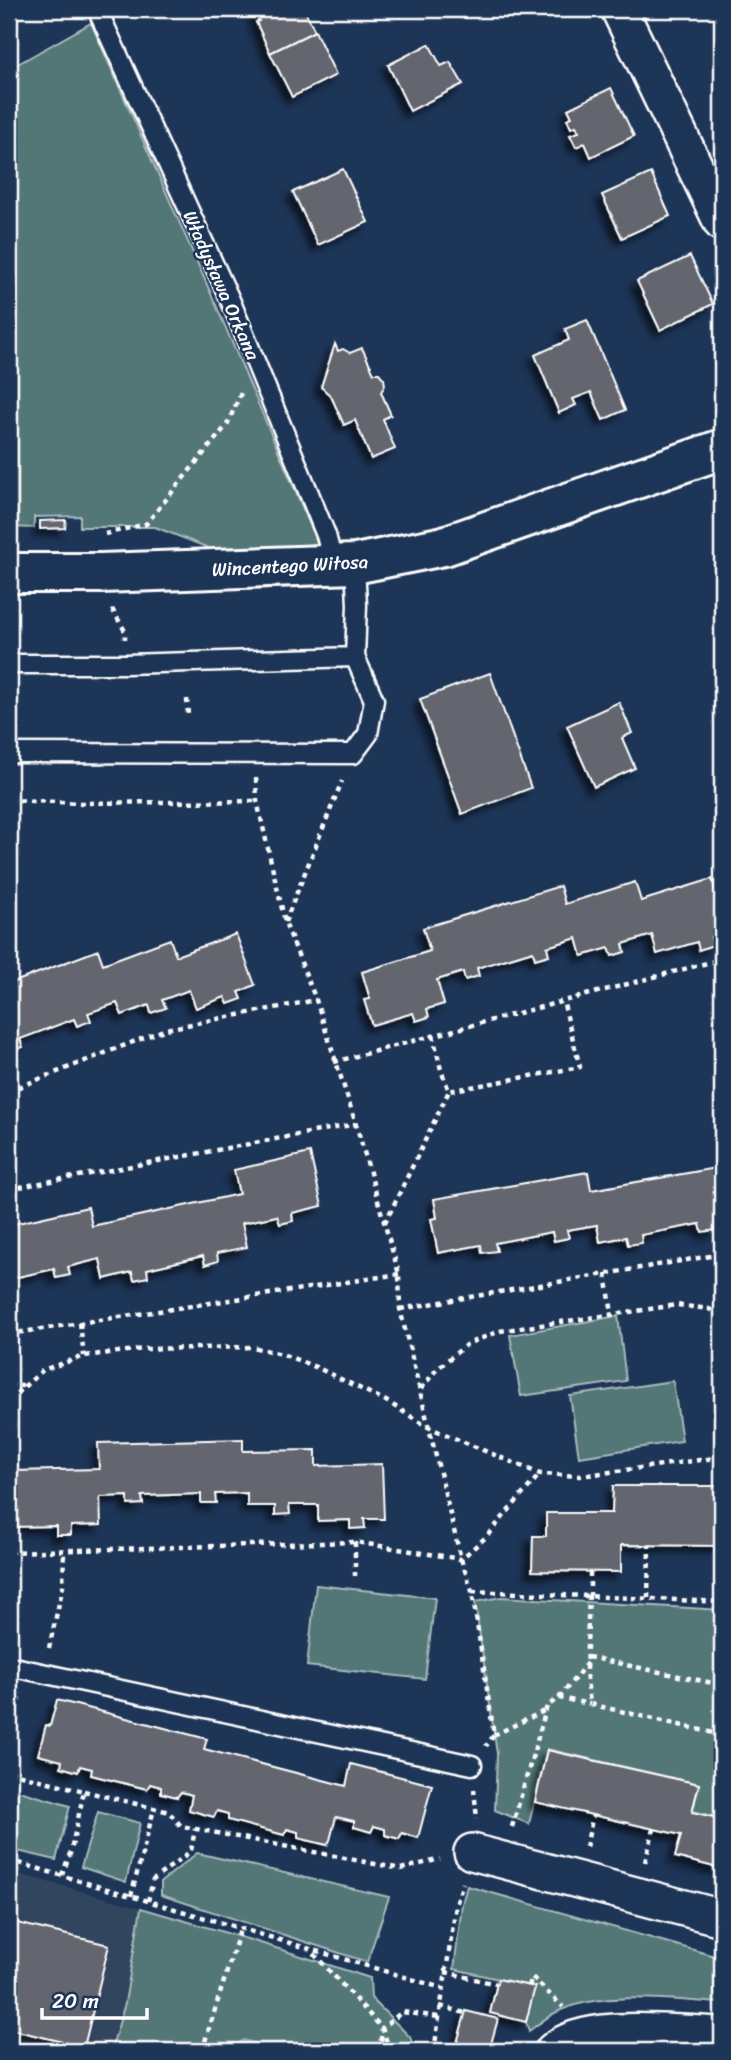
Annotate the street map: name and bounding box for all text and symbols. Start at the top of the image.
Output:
street label: Władysława Orkana [174,205,270,366]
street label: Wincentego Witosa [211,545,370,586]
scale bar [42,1976,147,2020]
text: 20 m [52,1982,99,2020]

